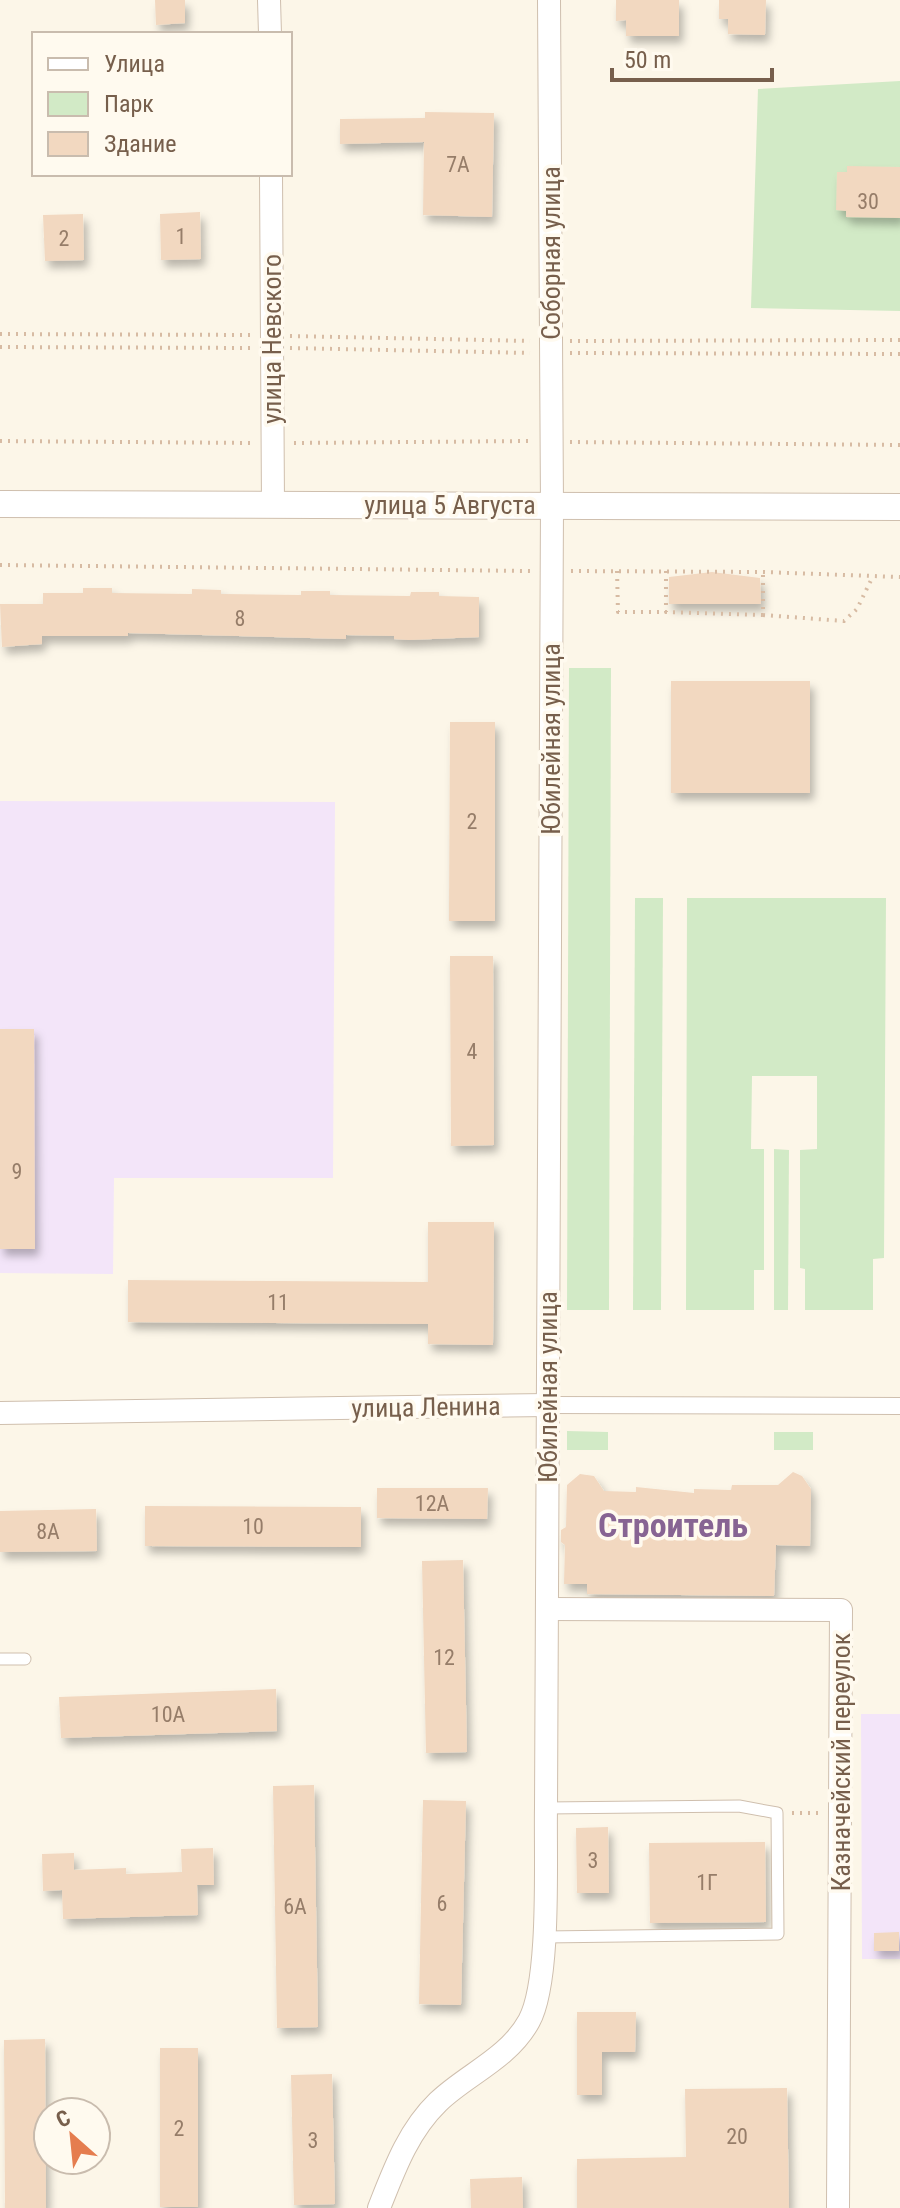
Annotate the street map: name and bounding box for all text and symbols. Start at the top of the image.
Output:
legend [32,32,292,176]
scale bar [612,32,772,82]
text: 50 m [624,46,671,74]
text: Улица [104,50,165,78]
text: Парк [104,90,154,118]
text: Здание [104,130,176,158]
house number: 7А [446,152,470,177]
street label: Соборная улица [536,166,566,340]
house number: 30 [857,189,879,214]
house number: 1 [176,224,186,249]
house number: 2 [59,226,69,251]
street label: улица Невского [257,254,287,424]
street label: улица 5 Августа [364,490,536,520]
house number: 8 [235,606,245,631]
street label: Юбилейная улица [536,643,566,835]
house number: 2 [467,809,477,834]
house number: 4 [467,1039,478,1064]
house number: 9 [12,1159,22,1184]
house number: 11 [267,1290,289,1315]
street label: Юбилейная улица [533,1291,563,1483]
street label: улица Ленина [351,1391,501,1423]
house number: 12А [415,1491,450,1516]
district label: Строитель [598,1505,748,1545]
house number: 10 [242,1514,264,1539]
house number: 8А [36,1519,60,1544]
street label: Казначейский переулок [826,1632,856,1891]
house number: 12 [433,1645,455,1670]
house number: 10А [151,1702,186,1727]
house number: 3 [588,1848,598,1873]
house number: 1Г [696,1870,718,1895]
house number: 6 [437,1891,447,1916]
house number: 6А [283,1894,307,1919]
north arrow [32,2096,112,2176]
text: С [52,2105,74,2133]
house number: 2 [174,2116,184,2141]
house number: 20 [726,2124,748,2149]
house number: 3 [308,2128,318,2153]

